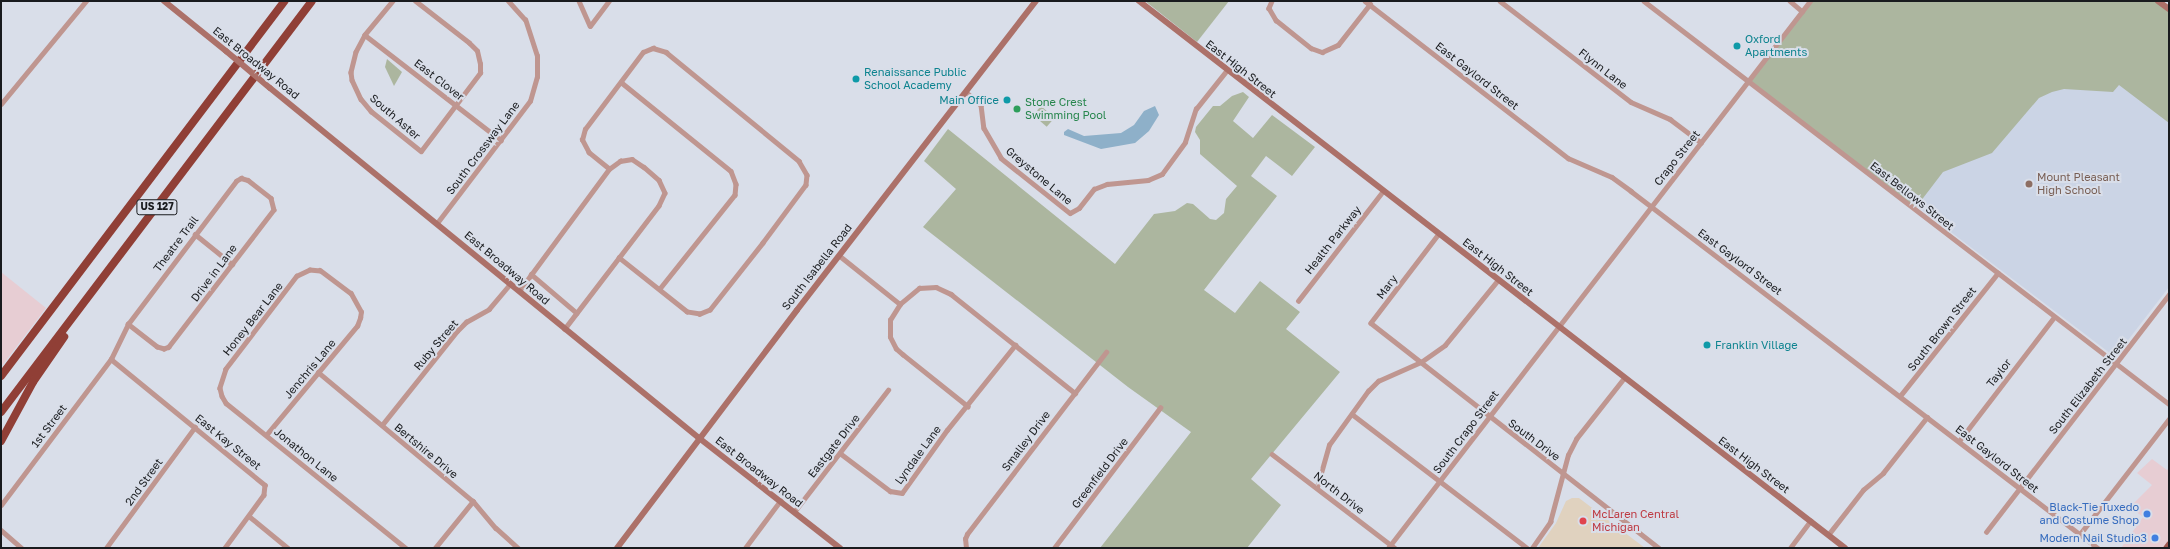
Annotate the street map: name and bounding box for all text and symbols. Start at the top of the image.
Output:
street label: East Broadway Road [210,24,302,102]
place label: Oxford Apartments [1745,33,1807,59]
street label: East High Street [1203,37,1279,101]
street label: East Gaylord Street [1433,39,1521,113]
marker: Oxford Apartments [1732,41,1742,51]
street label: Flynn Lane [1576,46,1630,92]
street label: East Clover [411,56,467,104]
place label: Renaissance Public School Academy [864,66,967,92]
marker: Renaissance Public School Academy [851,74,861,84]
street label: South Aster [367,92,423,142]
place label: Main Office [939,93,999,107]
marker: Main Office [1002,95,1012,105]
place label: Stone Crest Swimming Pool [1025,96,1106,122]
street label: South Crossway Lane [444,99,522,197]
marker: Stone Crest Swimming Pool [1012,104,1022,114]
street label: Crapo Street [1651,128,1703,188]
street label: Greystone Lane [1003,144,1075,208]
street label: East Bellows Street [1867,159,1957,233]
place label: Mount Pleasant High School [2037,171,2120,197]
marker: Mount Pleasant High School [2024,179,2034,189]
road number: US 127 [136,199,178,215]
street label: Health Parkway [1302,203,1364,277]
street label: Theatre Trail [151,213,201,275]
street label: South Isabella Road [779,221,855,313]
street label: East Gaylord Street [1695,226,1785,298]
street label: East Broadway Road [462,228,552,308]
street label: East High Street [1460,235,1536,299]
street label: Drive in Lane [188,242,240,304]
street label: Mary [1374,272,1400,302]
street label: Honey Bear Lane [220,280,286,358]
street label: South Brown Street [1905,284,1979,374]
street label: Ruby Street [411,317,461,373]
street label: South Elizabeth Street [2046,335,2130,437]
street label: Jenchris Lane [281,337,339,401]
place label: Franklin Village [1715,338,1798,352]
marker: Franklin Village [1702,340,1712,350]
street label: Taylor [1984,356,2014,390]
street label: South Crapo Street [1430,388,1502,476]
street label: 1st Street [28,402,70,450]
street label: Smalley Drive [999,408,1053,474]
street label: East Kay Street [192,411,264,473]
street label: Eastgate Drive [805,412,863,480]
street label: South Drive [1505,416,1563,464]
street label: Bertshire Drive [392,421,460,481]
street label: East Gaylord Street [1953,422,2041,496]
street label: Lyndale Lane [892,423,944,487]
street label: Jonathon Lane [271,425,341,485]
street label: East Broadway Road [713,434,805,510]
street label: East High Street [1716,434,1792,496]
street label: Greenfield Drive [1069,435,1131,511]
street label: 2nd Street [122,456,166,508]
street label: North Drive [1311,469,1367,517]
place label: Black-Tie Tuxedo and Costume Shop [2040,501,2139,527]
place label: McLaren Central Michigan [1592,508,1679,534]
marker: Black-Tie Tuxedo and Costume Shop [2142,509,2152,519]
marker: McLaren Central Michigan [1577,515,1589,527]
place label: Modern Nail Studio3 [2040,531,2147,545]
marker: Modern Nail Studio3 [2150,533,2160,543]

